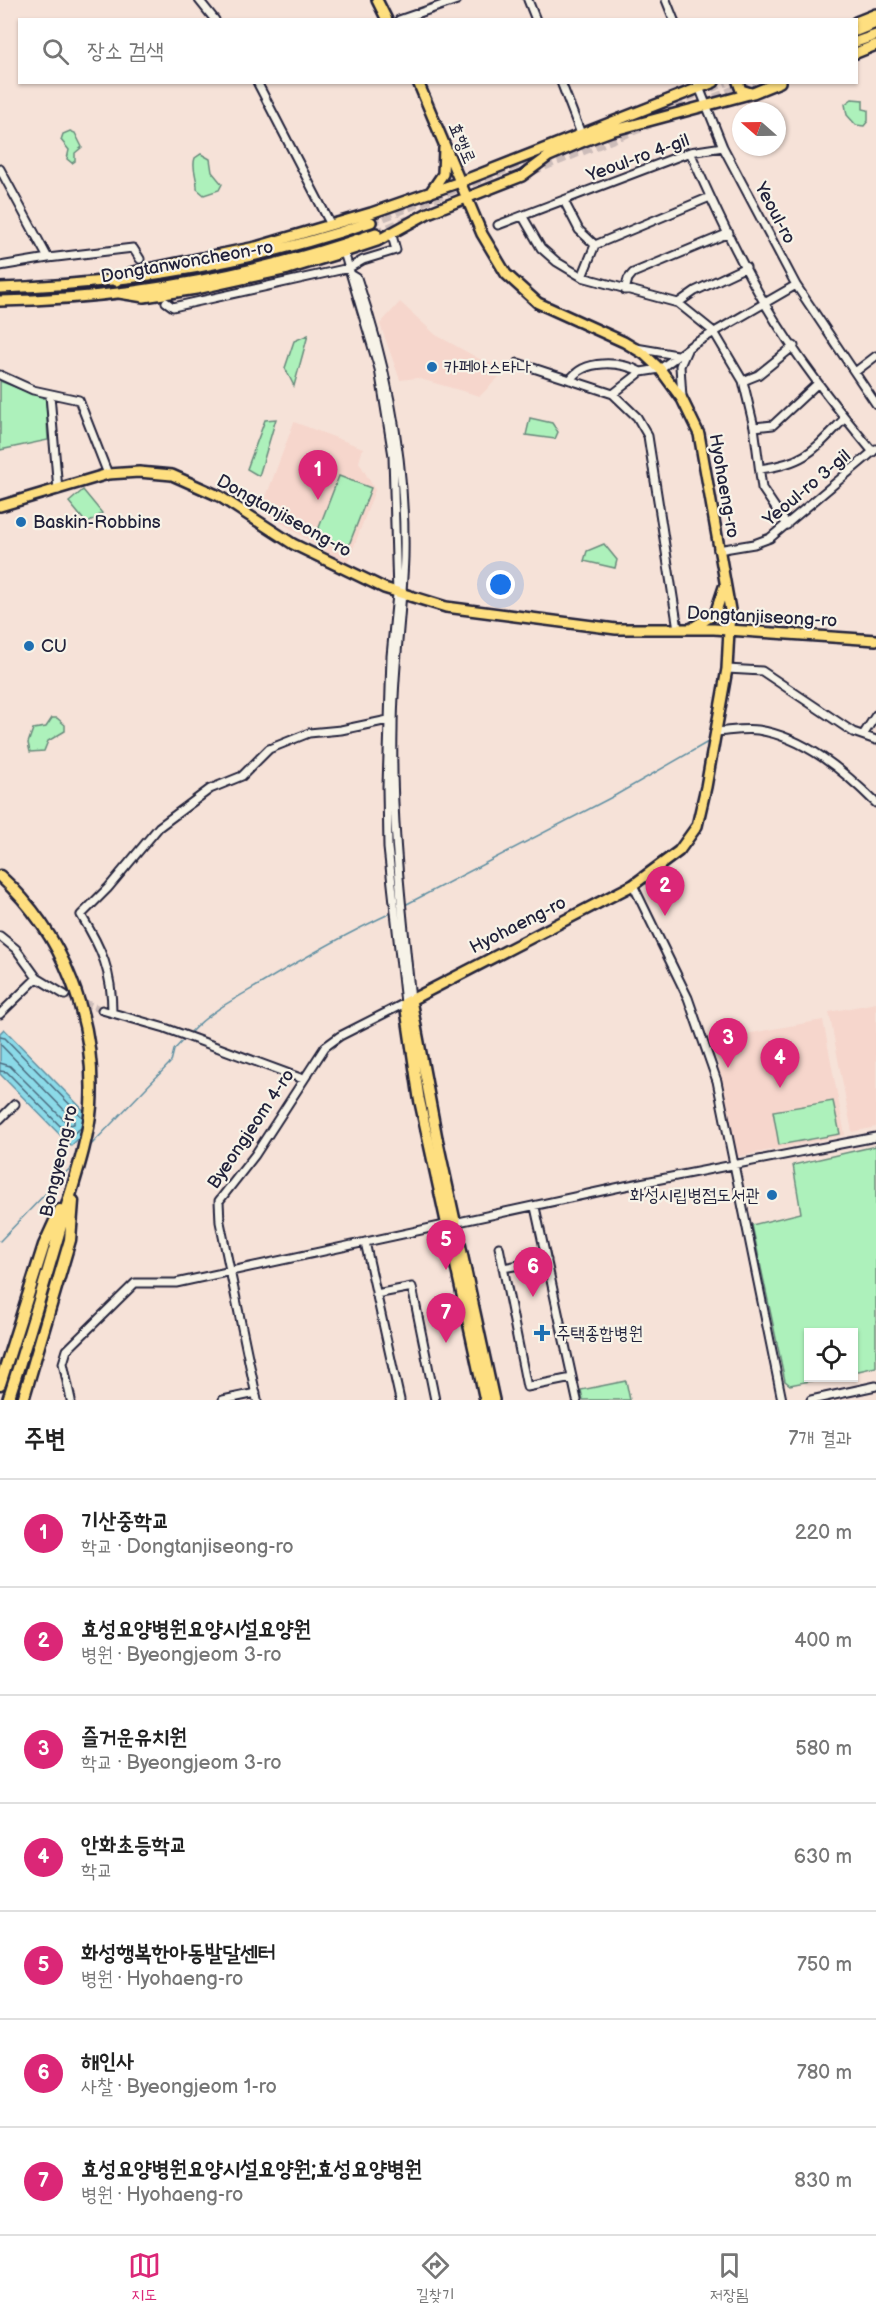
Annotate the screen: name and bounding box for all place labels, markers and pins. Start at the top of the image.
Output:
place label: 카페아스타나 [444,357,531,378]
marker: 카페아스타나 [425,360,439,374]
pin: 1 [298,450,338,500]
place label: Baskin-Robbins [33,512,161,533]
marker: Baskin-Robbins [14,515,28,529]
place label: CU [41,636,67,657]
marker: CU [22,639,36,653]
pin: 2 [646,866,684,916]
pin: 3 [708,1018,748,1068]
pin: 4 [760,1038,800,1088]
place label: 화성시립병점도서관 [630,1185,760,1206]
marker: 화성시립병점도서관 [765,1188,779,1202]
pin: 5 [426,1220,466,1270]
pin: 6 [514,1248,552,1297]
pin: 7 [426,1294,466,1343]
place label: 주택종합병원 [556,1323,643,1344]
marker: 주택종합병원 [533,1324,551,1342]

